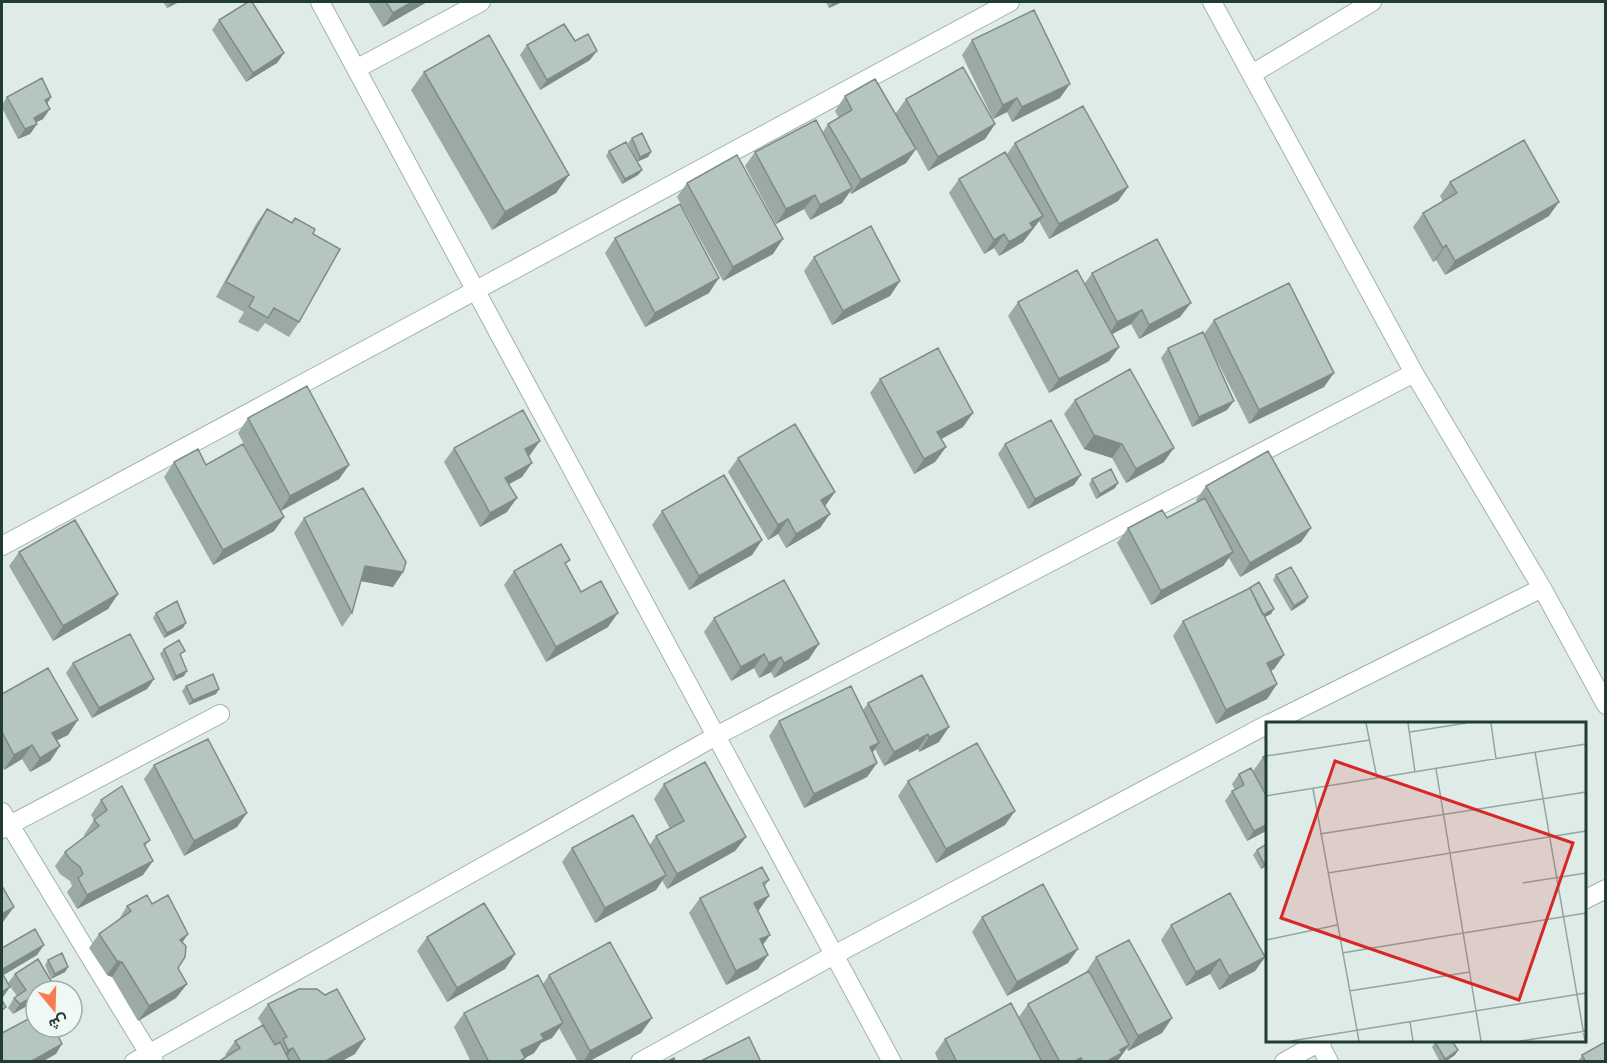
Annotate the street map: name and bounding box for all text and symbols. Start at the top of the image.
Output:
inset map [1266,722,1586,1042]
north arrow [24,979,84,1039]
text: ش [46,1009,71,1036]

